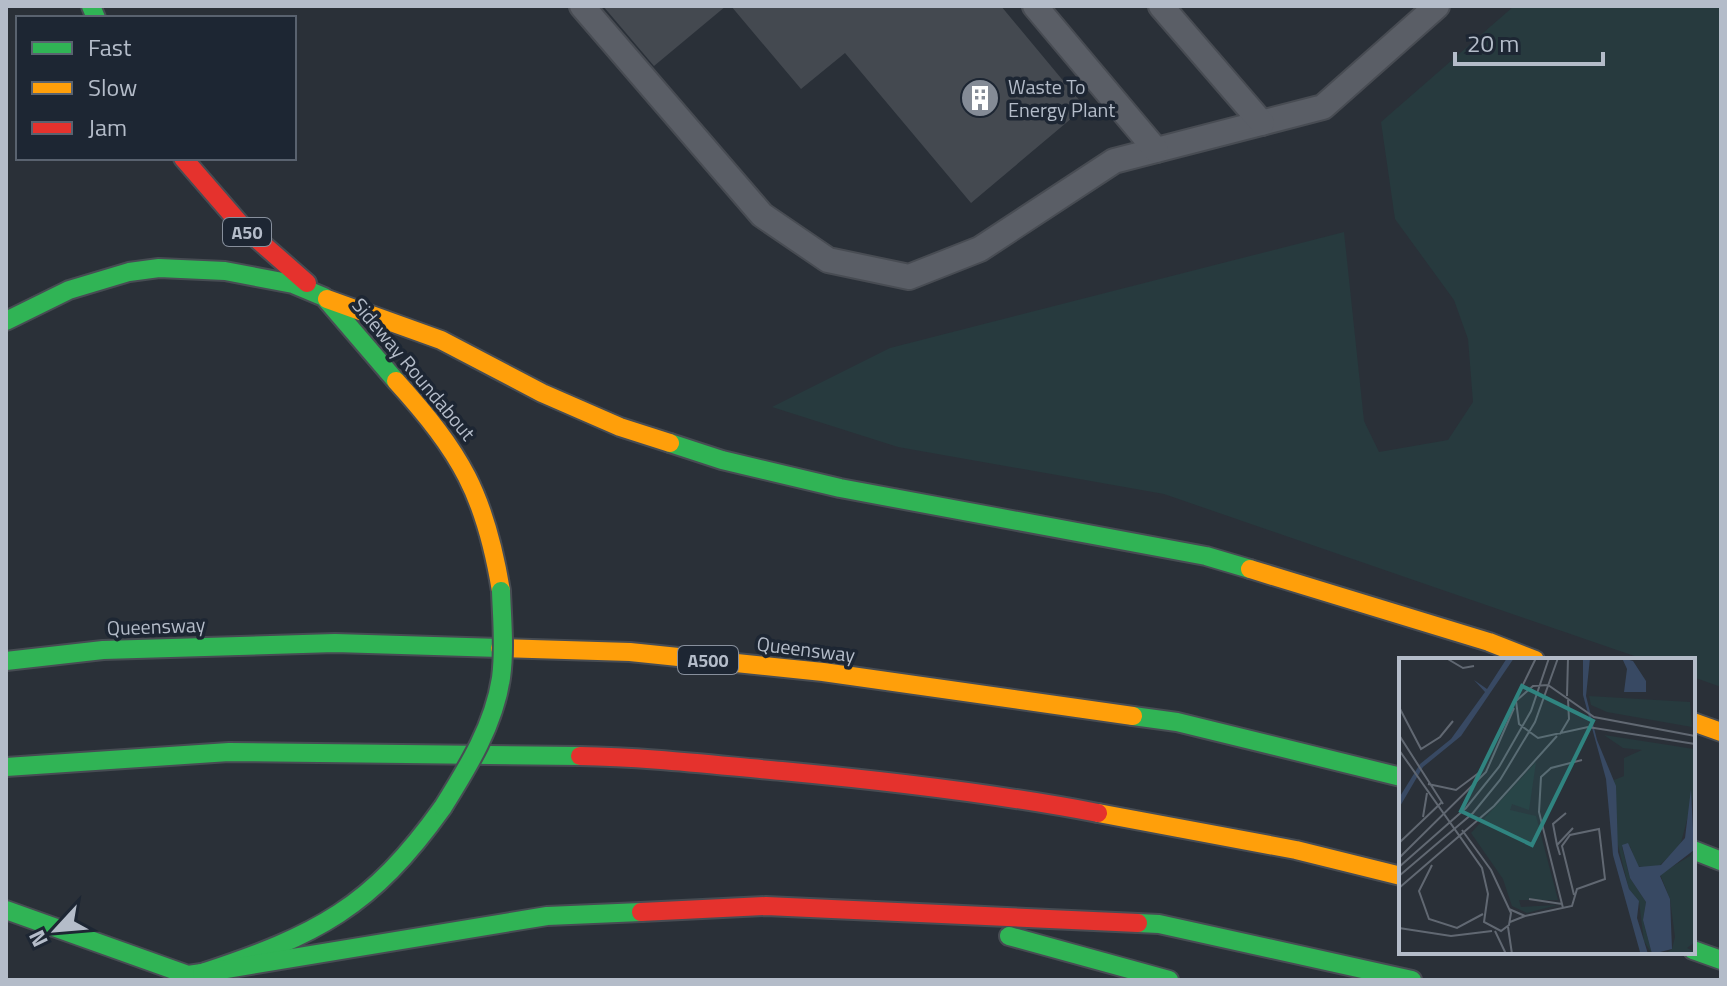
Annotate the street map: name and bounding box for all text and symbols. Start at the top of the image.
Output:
legend [16,16,296,160]
scale bar [1455,16,1603,66]
text: 20 m [1467,25,1519,61]
text: Fast [88,29,132,65]
text: Slow [88,69,137,105]
place label: Waste To Energy Plant [1008,71,1115,125]
building icon: Waste To Energy Plant [959,77,1001,119]
text: Jam [88,109,127,145]
road number: A50 [223,218,271,246]
street label: Sideway Roundabout [345,291,483,447]
street label: Queensway [106,609,206,643]
street label: Queensway [755,628,857,670]
road number: A500 [678,646,738,674]
inset map [1399,658,1695,954]
north arrow [16,890,96,970]
text: N [19,924,57,953]

